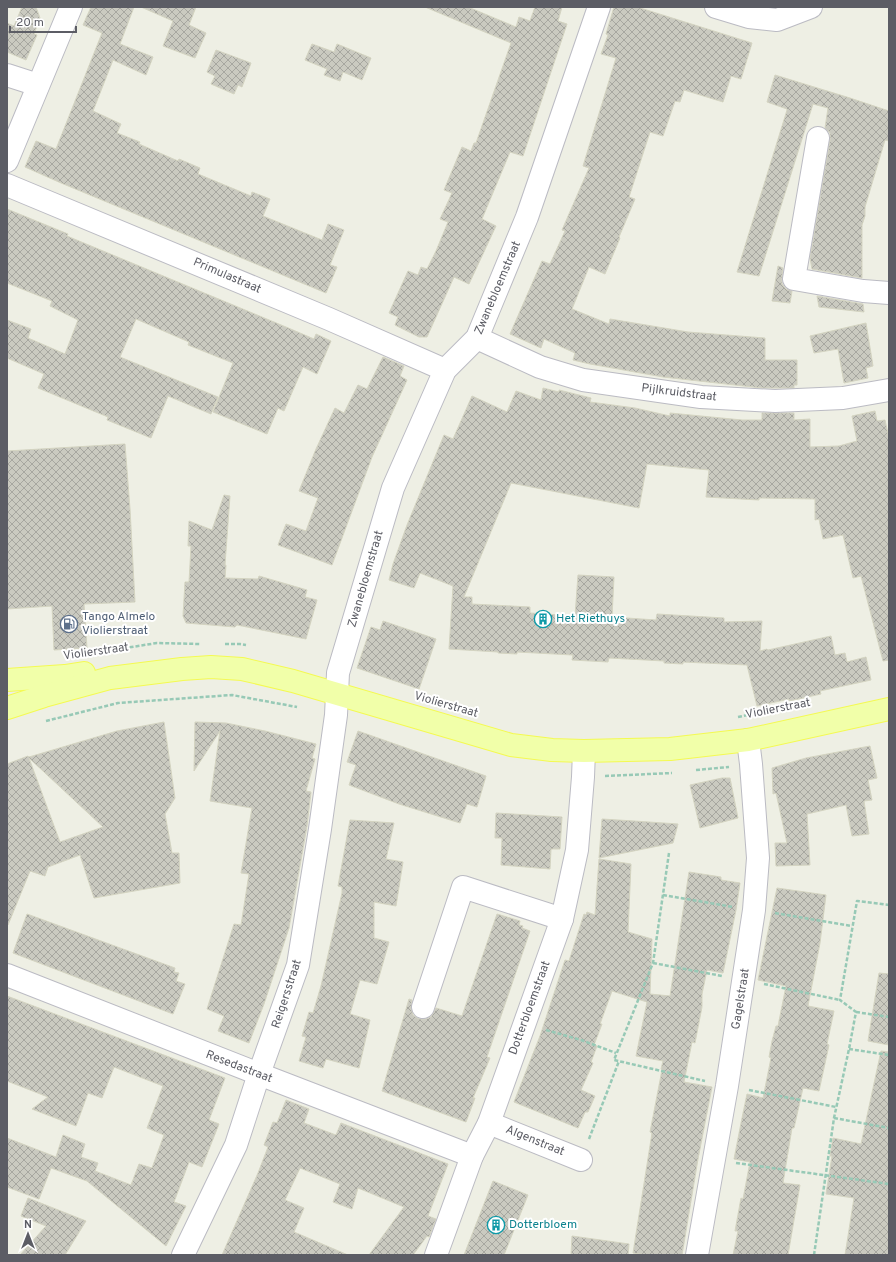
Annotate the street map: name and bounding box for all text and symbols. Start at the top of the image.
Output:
scale bar [10,8,76,34]
text: 20 m [16,15,44,31]
street label: Zwanebloemstraat [471,239,525,337]
street label: Primulastraat [190,254,264,298]
street label: Pijlkruidstraat [640,380,718,406]
street label: Zwanebloemstraat [345,529,387,629]
place label: Tango Almelo Violierstraat [82,609,156,639]
building icon: Het Riethuys [533,609,553,629]
place label: Het Riethuys [556,611,625,627]
fuel station icon: Tango Almelo Violierstraat [59,614,79,634]
street label: Violierstraat [62,639,130,665]
street label: Violierstraat [412,688,480,722]
street label: Violierstraat [744,695,812,723]
street label: Reigersstraat [268,957,306,1031]
street label: Dotterbloemstraat [506,959,554,1057]
street label: Gagelstraat [728,967,754,1031]
street label: Resedastraat [203,1047,275,1087]
street label: Algenstraat [503,1122,567,1160]
north arrow [8,1214,48,1254]
building icon: Dotterbloem [486,1215,506,1235]
place label: Dotterbloem [509,1217,577,1233]
text: N [24,1218,32,1232]

